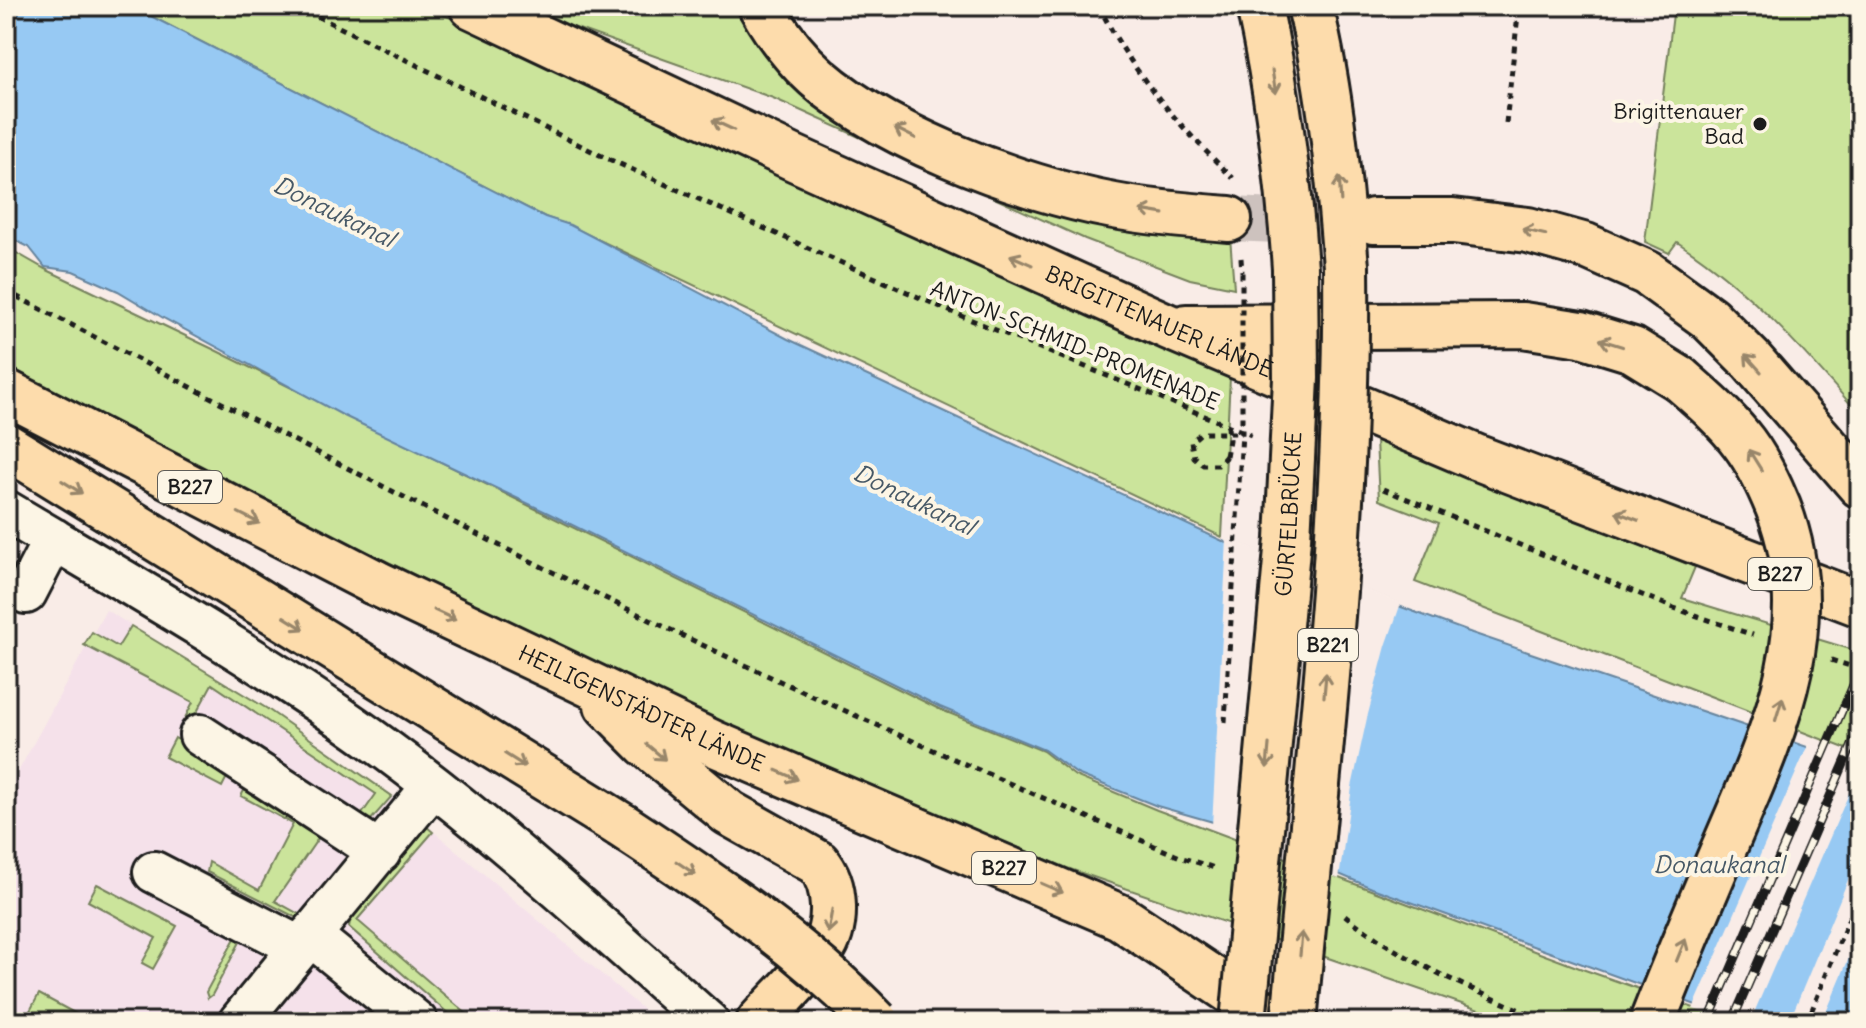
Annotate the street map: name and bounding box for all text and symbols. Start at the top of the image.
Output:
one-way arrow [1268,69,1283,95]
place label: Brigittenauer Bad [1613,97,1744,150]
marker: Brigittenauer Bad [1751,115,1769,133]
one-way arrow [711,117,735,132]
one-way arrow [894,125,918,140]
water label: Donaukanal [269,169,403,255]
one-way arrow [1332,176,1347,203]
one-way arrow [1140,204,1165,219]
one-way arrow [1522,224,1547,239]
one-way arrow [1010,252,1034,267]
street label: BRIGITTENAUER LÄNDE [1041,259,1277,383]
street label: ANTON-SCHMID-PROMENADE [927,274,1223,416]
one-way arrow [1599,335,1624,350]
one-way arrow [1743,353,1762,373]
street label: GÜRTELBRÜCKE [1269,431,1307,598]
one-way arrow [1746,449,1763,471]
water label: Donaukanal [849,457,983,543]
road number: B227 [158,471,222,503]
one-way arrow [60,479,83,495]
one-way arrow [1615,508,1640,522]
one-way arrow [237,511,261,526]
road number: B227 [1748,558,1812,590]
one-way arrow [432,608,456,623]
one-way arrow [282,616,305,632]
road number: B221 [1298,629,1358,661]
street label: HEILIGENSTÄDTER LÄNDE [514,639,769,778]
one-way arrow [1317,672,1332,699]
one-way arrow [1772,697,1787,723]
one-way arrow [1260,742,1275,769]
one-way arrow [645,743,666,761]
one-way arrow [503,752,526,768]
one-way arrow [774,768,799,783]
water label: Donaukanal [1654,849,1788,879]
road number: B227 [972,852,1036,884]
one-way arrow [674,860,697,876]
one-way arrow [1039,881,1064,896]
one-way arrow [822,908,837,934]
one-way arrow [1293,931,1308,958]
one-way arrow [1674,938,1689,963]

